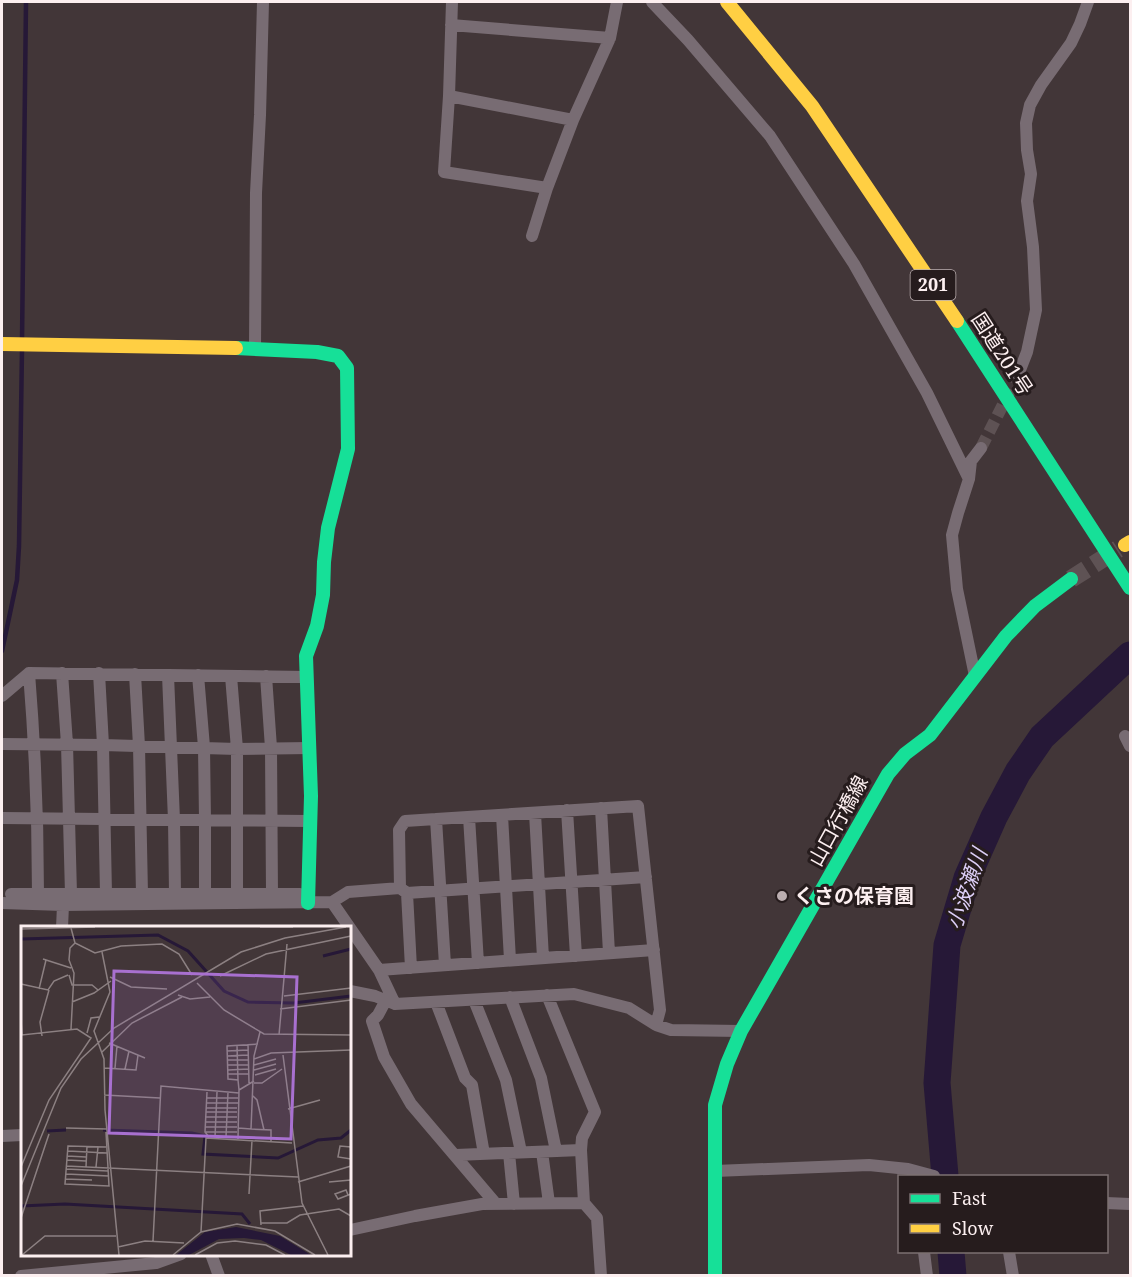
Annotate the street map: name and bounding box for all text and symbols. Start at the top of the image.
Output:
road number: 201 [910,270,956,300]
street label: 国道201号 [966,307,1039,400]
street label: 山口行橋線 [802,770,874,871]
water label: 小波瀬川 [939,843,994,933]
place label: くさの保育園 [794,882,914,909]
marker: くさの保育園 [775,889,789,903]
inset map [21,926,351,1256]
legend [898,1175,1108,1253]
text: Fast [952,1186,987,1210]
text: Slow [952,1216,994,1240]

